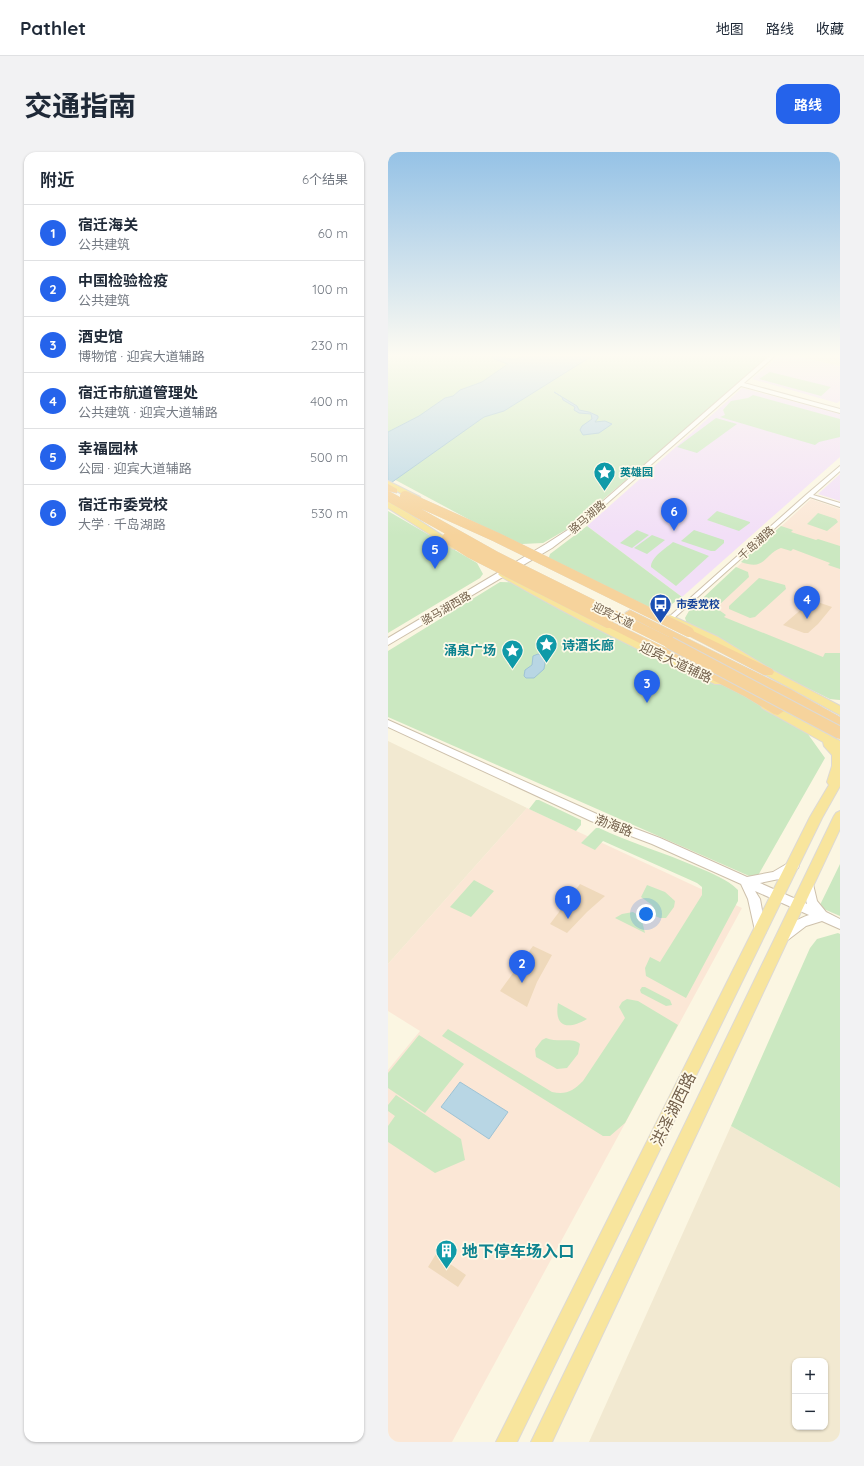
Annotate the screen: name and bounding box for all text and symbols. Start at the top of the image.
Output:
text: Pathlet [20,16,86,40]
text: 地图 [716,20,744,38]
text: 路线 [766,20,794,38]
text: 收藏 [816,20,844,38]
button: 路线 [776,84,840,124]
text: 交通指南 [24,88,136,123]
text: 附近 [40,169,74,190]
text: 6个结果 [302,171,348,187]
text: 宿迁海关 [78,215,138,234]
text: 1 [50,225,56,241]
text: 60 m [318,225,348,241]
text: 公共建筑 [78,236,130,252]
text: 中国检验检疫 [78,271,168,290]
text: 2 [49,281,57,297]
text: 100 m [312,281,348,297]
text: 公共建筑 [78,292,130,308]
text: 酒史馆 [78,327,123,346]
text: 3 [50,337,56,353]
text: 230 m [311,337,348,353]
text: 博物馆 · 迎宾大道辅路 [78,348,205,364]
text: 宿迁市航道管理处 [78,383,198,402]
text: 4 [49,393,57,409]
text: 400 m [310,393,348,409]
text: 公共建筑 · 迎宾大道辅路 [78,404,218,420]
text: 幸福园林 [78,439,138,458]
text: 5 [49,449,57,465]
text: 500 m [310,449,348,465]
place icon: 英雄园 [592,459,618,492]
text: 公园 · 迎宾大道辅路 [78,460,192,476]
place label: 英雄园 [620,465,653,479]
text: 宿迁市委党校 [78,495,168,514]
street label: 骆马湖路 [566,497,608,537]
pin: 6 [661,498,687,531]
text: 6 [49,505,57,521]
text: 530 m [311,505,348,521]
text: 大学 · 千岛湖路 [78,516,166,532]
street label: 千岛湖路 [735,523,777,563]
pin: 5 [422,536,448,569]
pin: 4 [794,586,820,619]
street label: 骆马湖西路 [419,588,473,628]
bus stop icon: 市委党校 [647,591,673,624]
place label: 市委党校 [676,597,720,611]
street label: 迎宾大道 [590,599,636,631]
place icon: 诗酒长廊 [533,632,559,665]
place icon: 涌泉广场 [499,637,525,670]
place label: 诗酒长廊 [562,637,614,653]
street label: 迎宾大道辅路 [637,638,715,686]
place label: 涌泉广场 [444,642,496,658]
pin: 3 [634,670,660,703]
street label: 渤海路 [593,811,635,839]
pin: 1 [555,886,581,919]
your location [636,904,656,924]
pin: 2 [509,950,535,983]
street label: 洪泽湖西路 [646,1069,700,1149]
building icon: 地下停车场入口 [434,1238,460,1271]
place label: 地下停车场入口 [462,1241,574,1261]
map controls [792,1358,828,1430]
button: + [792,1358,828,1394]
button: − [792,1394,828,1430]

